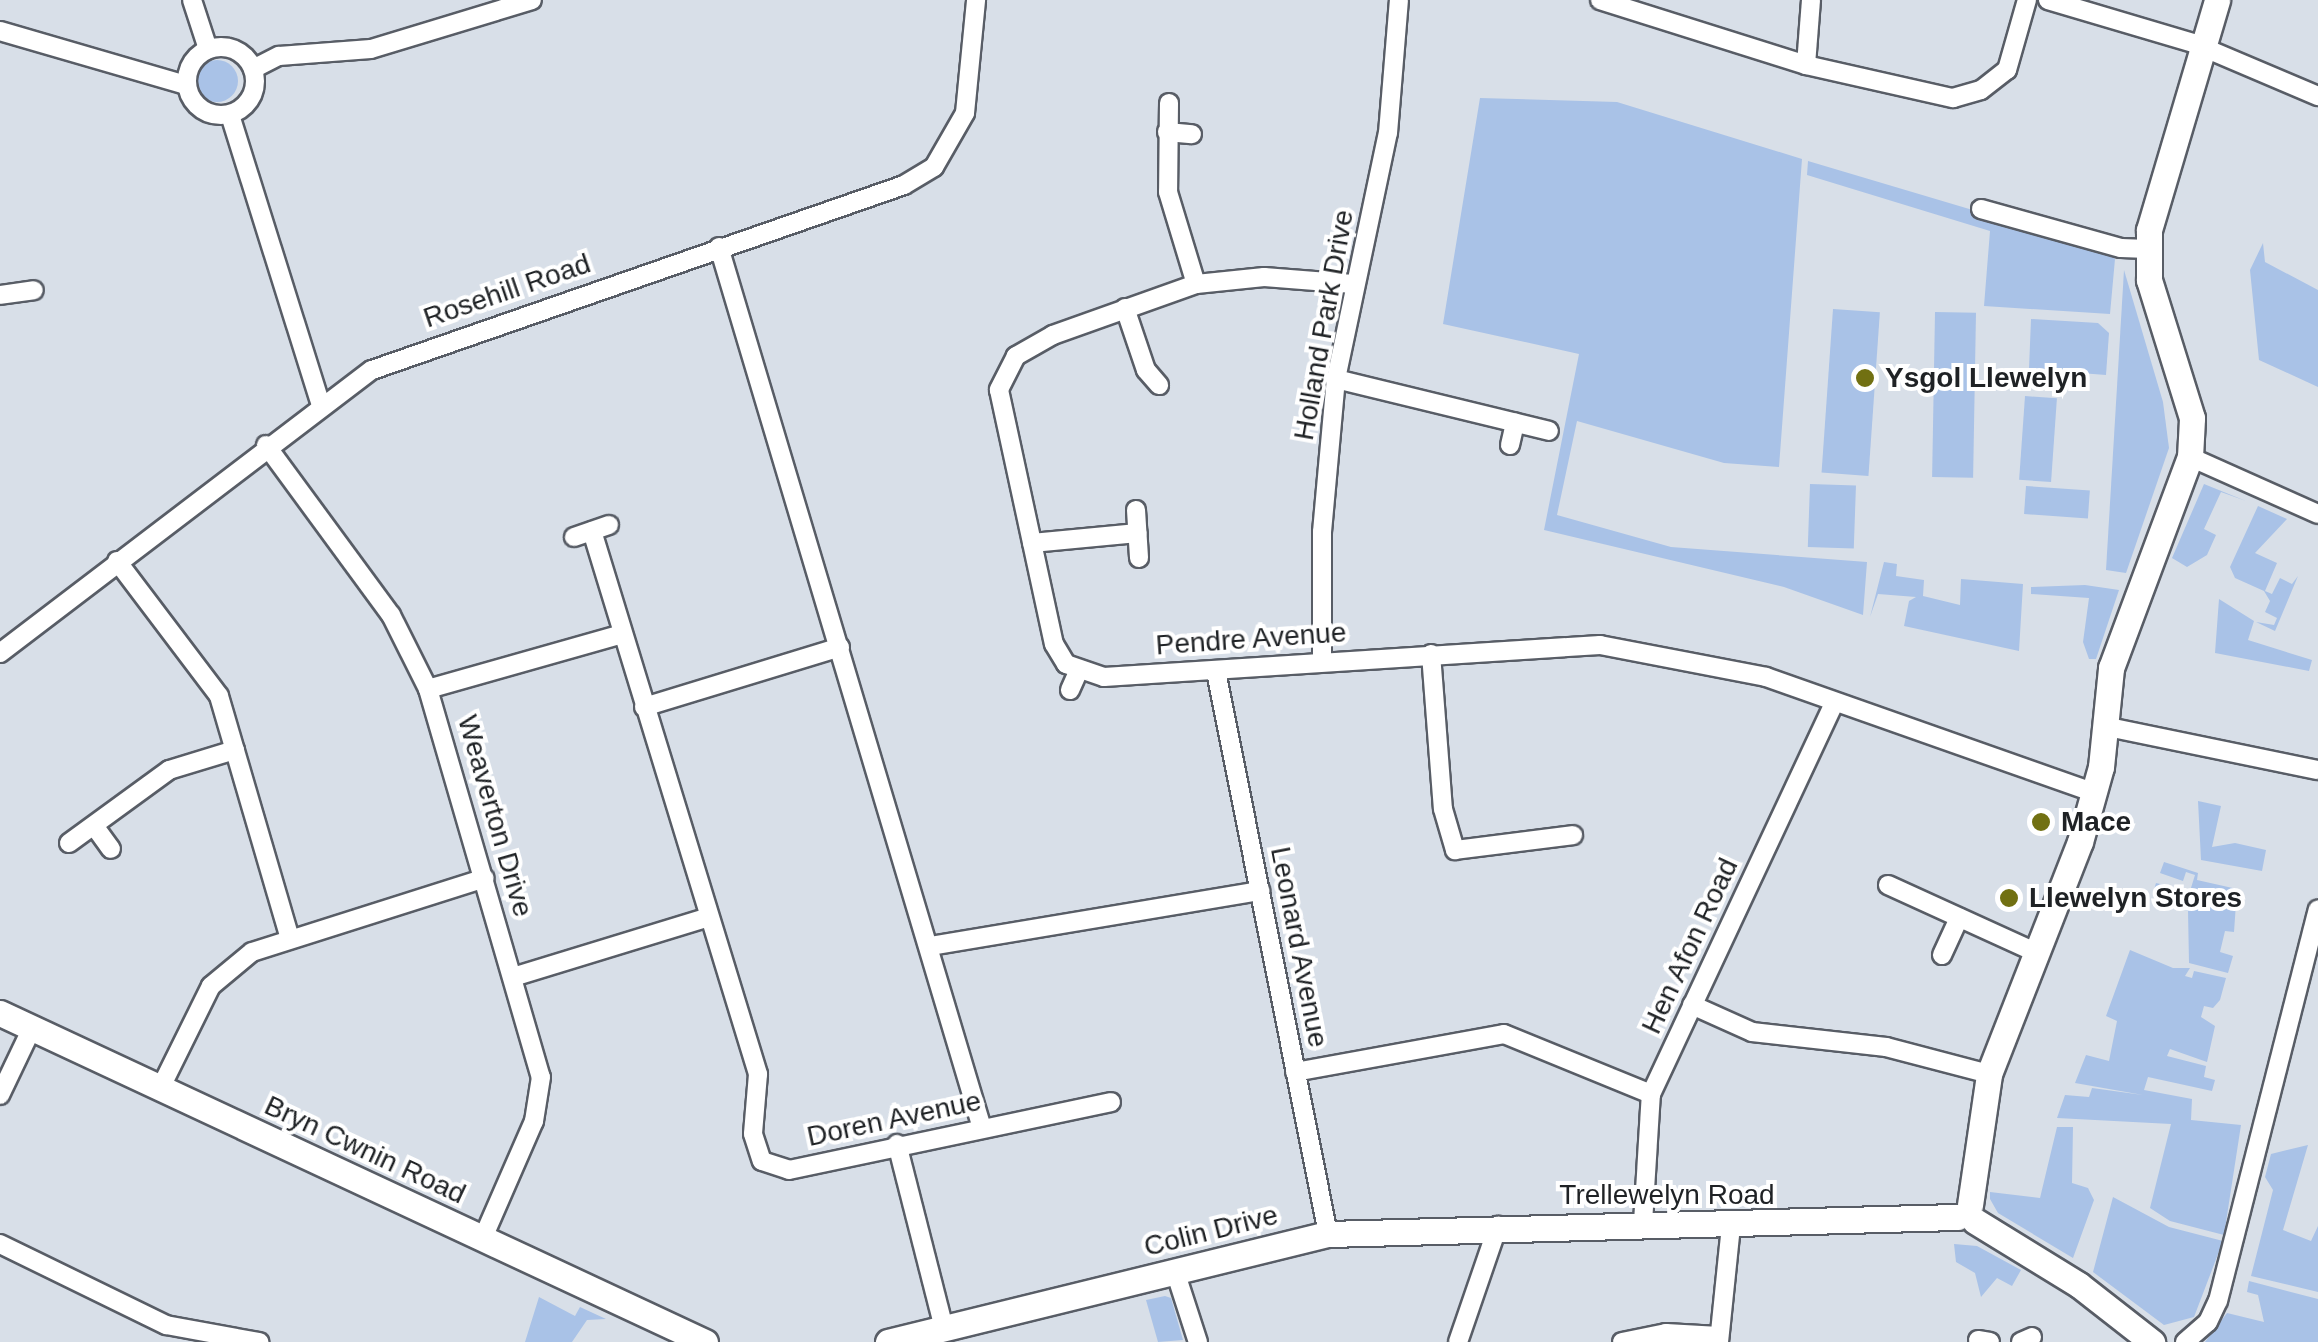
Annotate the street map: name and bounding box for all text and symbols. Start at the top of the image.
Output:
street label: Holland Park Drive [1287,207,1361,443]
street label: Rosehill Road [419,247,595,335]
place label: Ysgol Llewelyn [1885,361,2087,395]
marker: Ysgol Llewelyn [1854,367,1876,389]
street label: Pendre Avenue [1154,616,1348,662]
street label: Weaverton Drive [450,711,540,921]
place label: Mace [2061,805,2131,839]
marker: Mace [2030,811,2052,833]
street label: Leonard Avenue [1263,843,1335,1051]
street label: Hen Afon Road [1634,852,1746,1040]
place label: Llewelyn Stores [2029,881,2242,915]
marker: Llewelyn Stores [1998,887,2020,909]
street label: Doren Avenue [803,1084,985,1154]
street label: Bryn Cwnin Road [259,1089,471,1211]
street label: Trellewelyn Road [1559,1178,1775,1212]
street label: Colin Drive [1141,1198,1281,1264]

